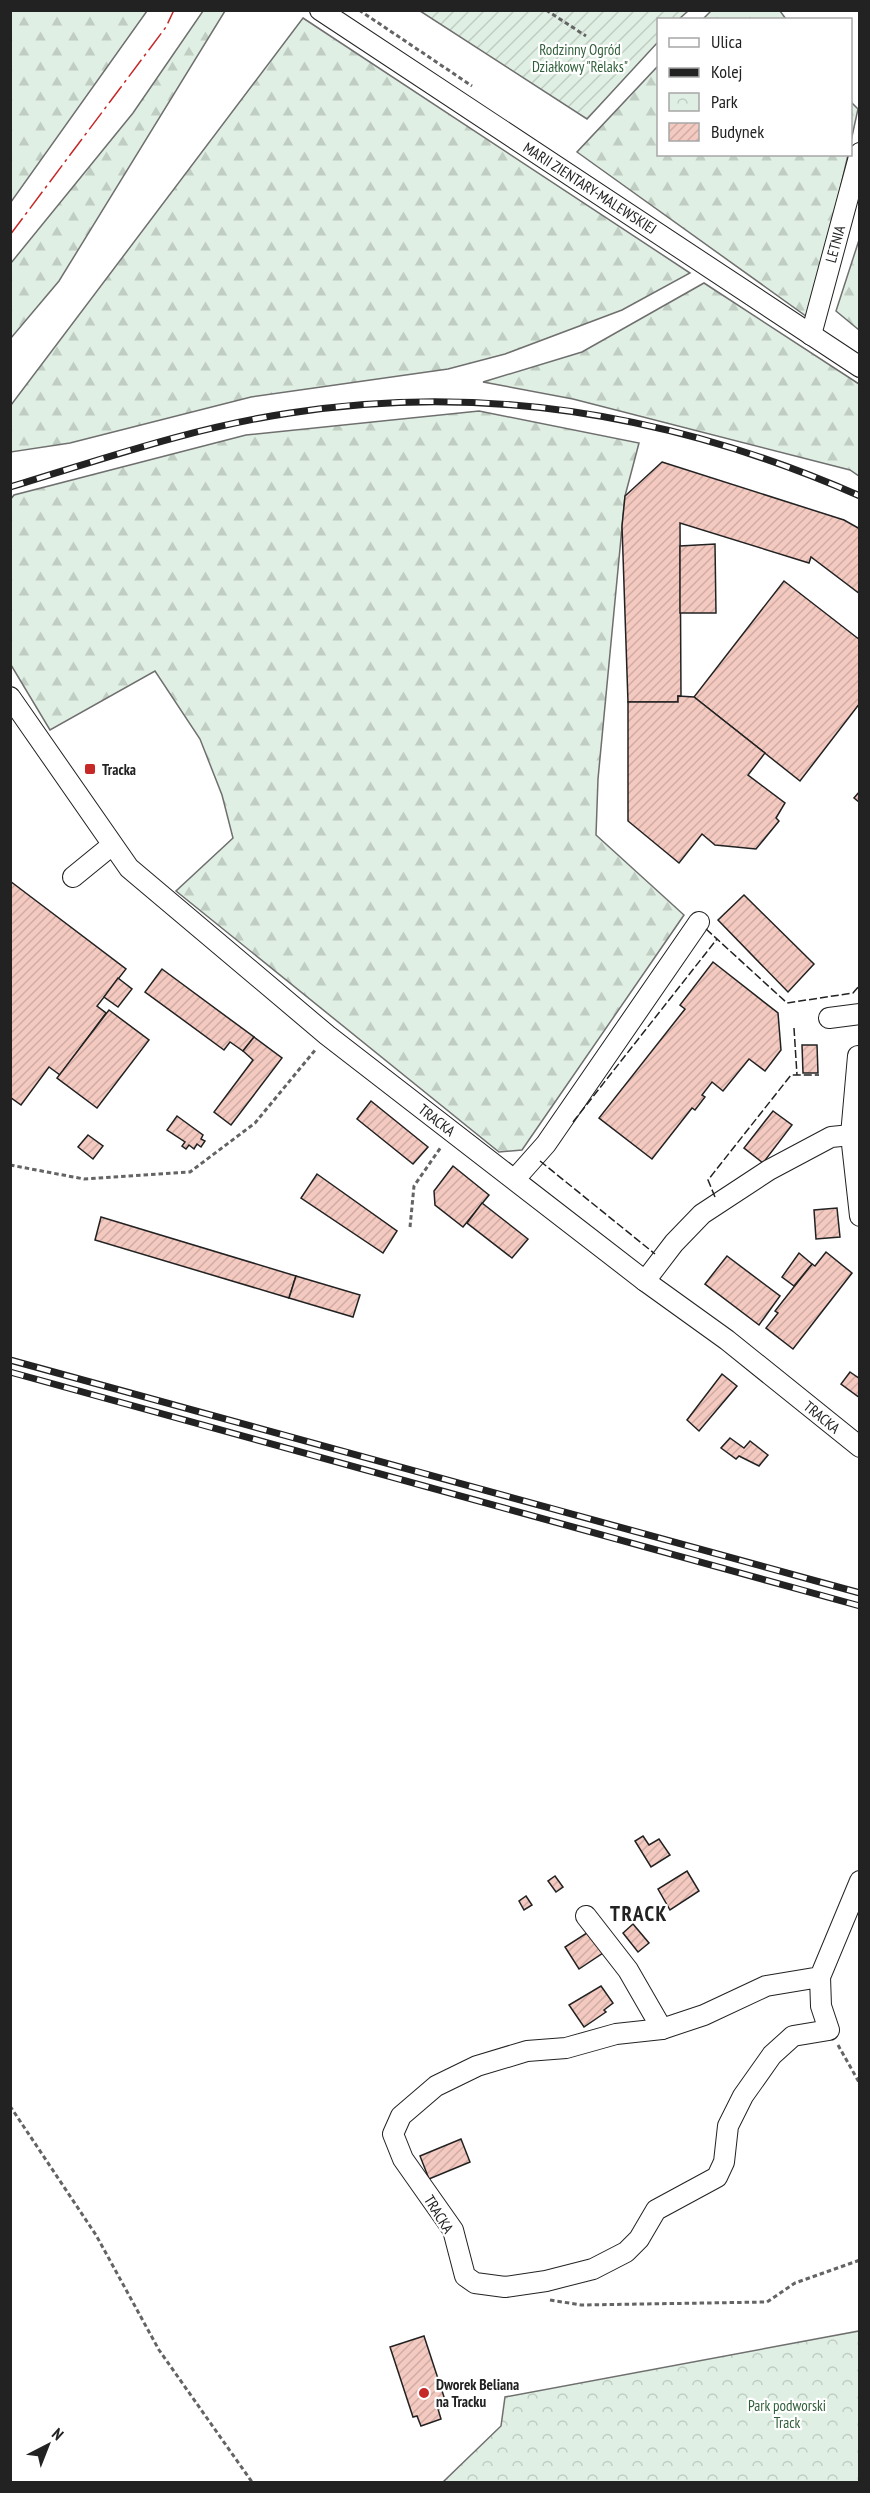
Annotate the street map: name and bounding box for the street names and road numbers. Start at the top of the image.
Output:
street label: MARII ZIENTARY-MALEWSKIEJ [520,138,660,238]
street label: LETNIA [821,222,849,265]
street label: TRACKA [415,1100,460,1141]
street label: TRACKA [800,1397,845,1438]
street label: TRACKA [420,2191,458,2237]

